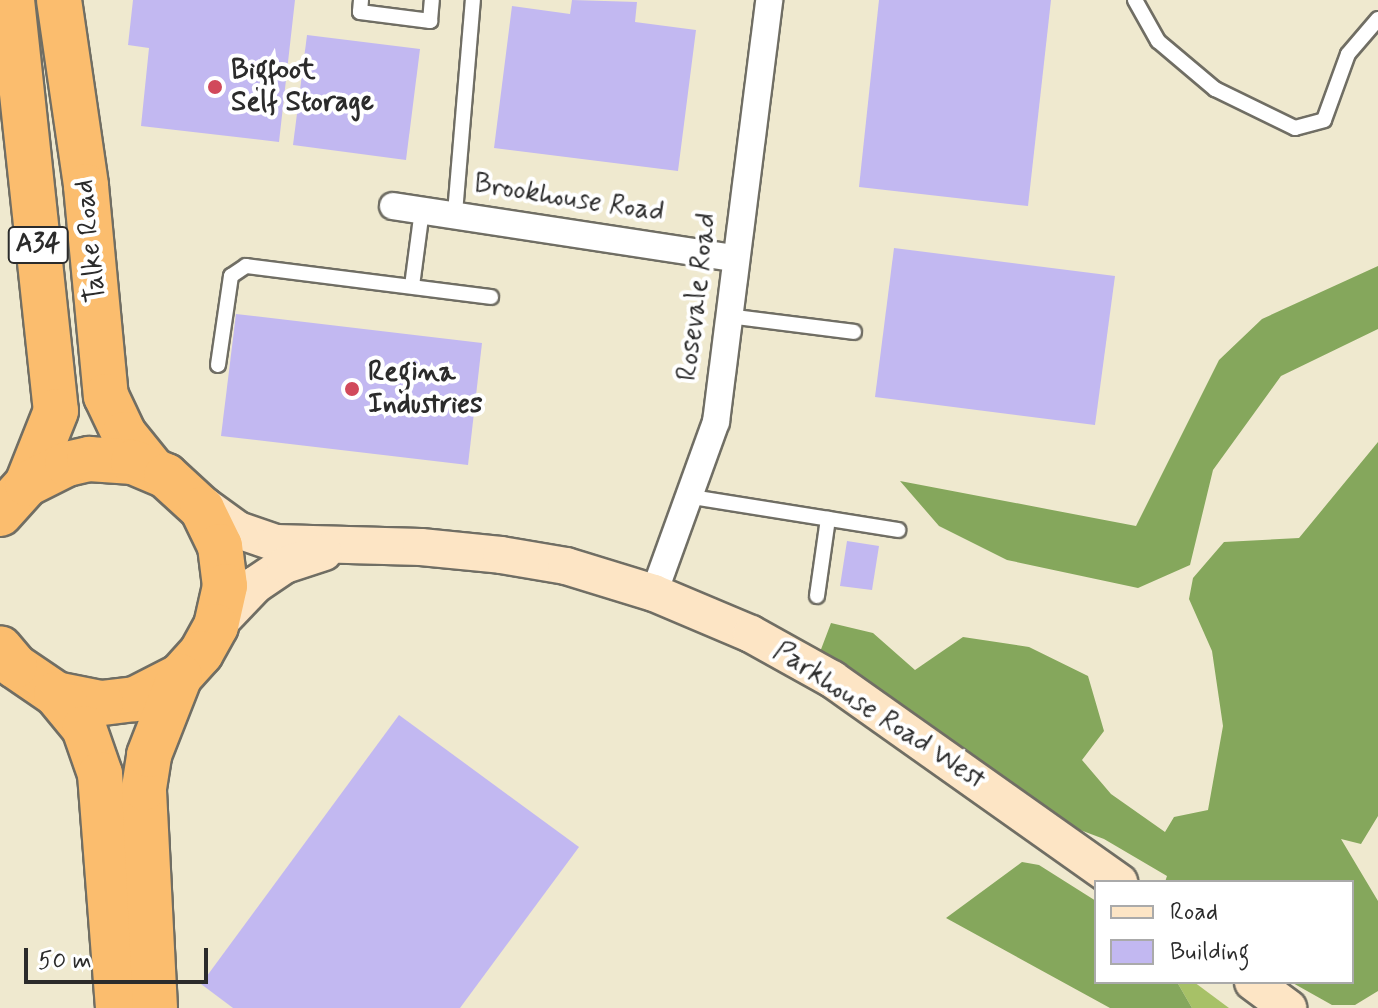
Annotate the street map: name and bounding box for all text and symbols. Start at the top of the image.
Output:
place label: Bigfoot Self Storage [231,54,374,120]
marker: Bigfoot Self Storage [206,78,224,96]
street label: Brookhouse Road [471,167,667,231]
street label: Talke Road [68,178,114,304]
street label: Rosevale Road [671,212,725,382]
road number: A34 [6,223,70,267]
place label: Regina Industries [368,356,482,422]
marker: Regina Industries [343,380,361,398]
street label: Parkhouse Road West [766,635,992,797]
legend [1094,880,1354,984]
text: Road [1170,897,1218,928]
scale bar [28,932,212,982]
text: Building [1170,937,1250,968]
text: 50 m [38,946,92,977]

